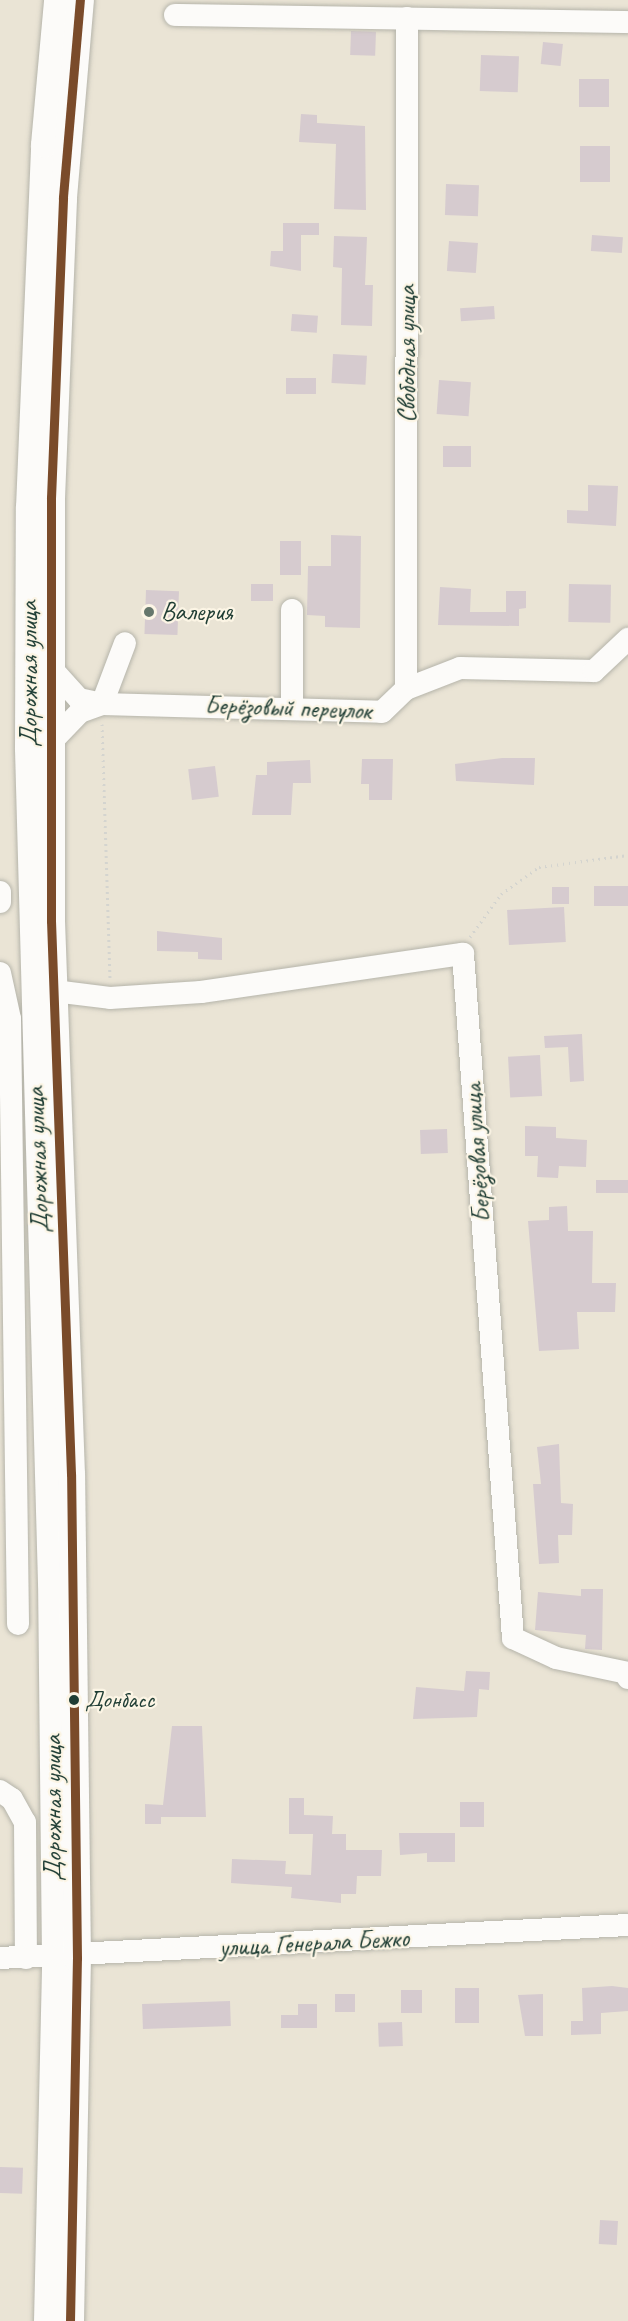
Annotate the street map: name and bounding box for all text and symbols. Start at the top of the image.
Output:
street label: Свободная улица [391,284,423,424]
place label: Валерия [161,596,233,628]
street label: Дорожная улица [13,600,45,748]
marker: Валерия [142,605,156,619]
street label: Берёзовый переулок [204,690,372,726]
street label: Берёзовая улица [457,1082,497,1224]
street label: Дорожная улица [20,1086,56,1234]
place label: Донбасс [85,1686,154,1714]
marker: Донбасс [68,1694,80,1706]
street label: Дорожная улица [37,1734,69,1882]
street label: улица Генерала Бежко [217,1922,411,1964]

